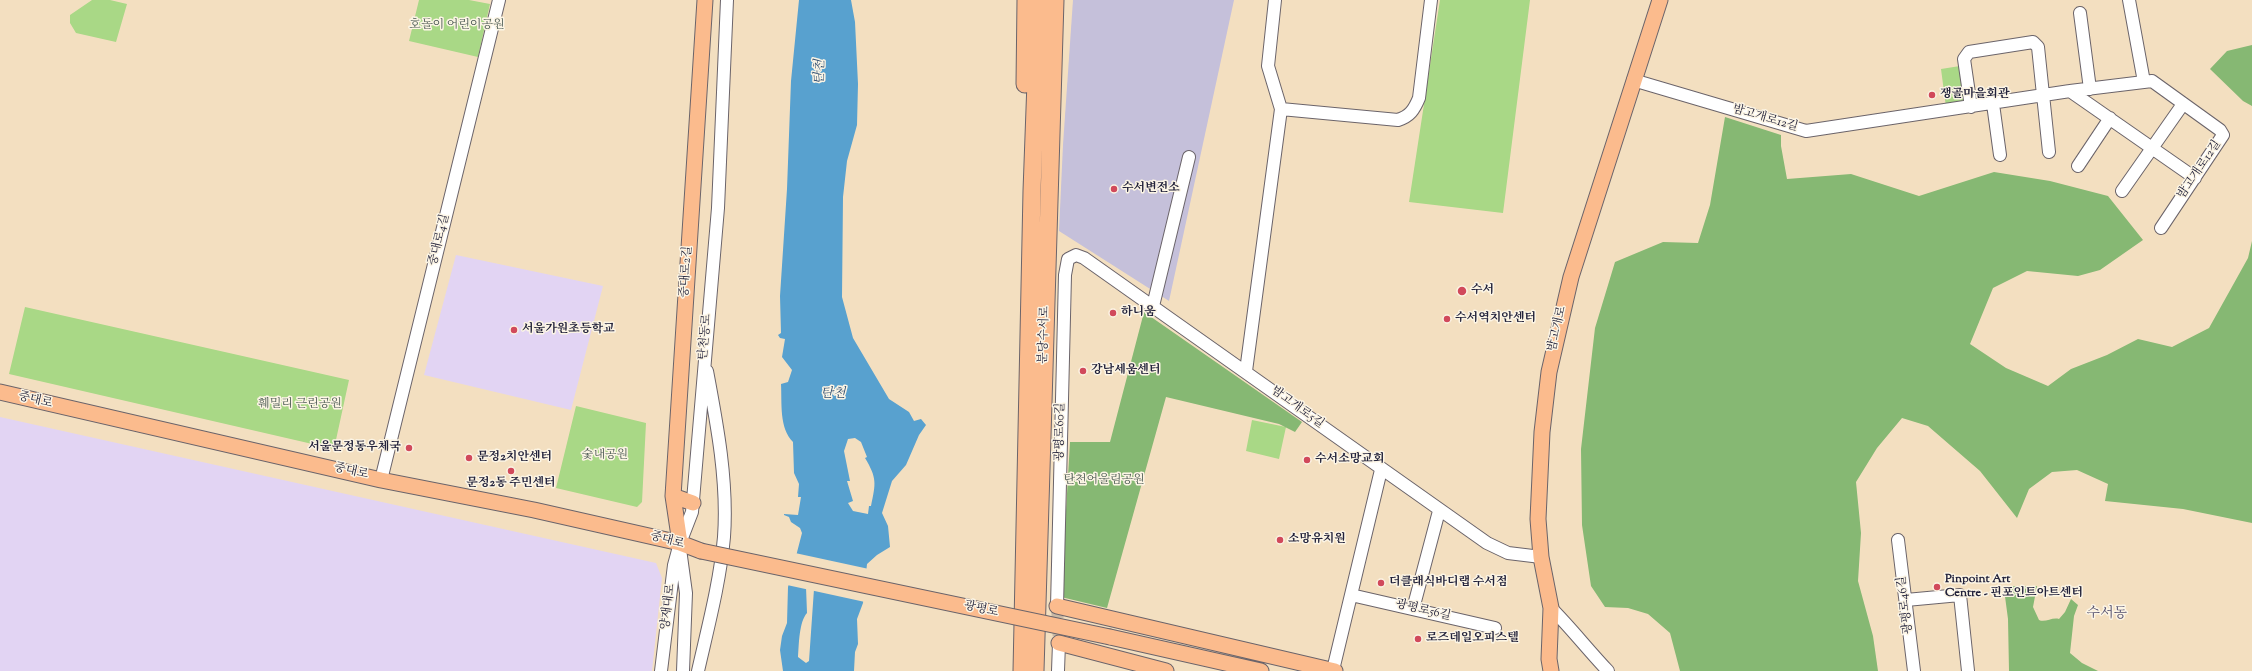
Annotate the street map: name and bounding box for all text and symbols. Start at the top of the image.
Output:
park label: 호돌이 어린이공원 [409,19,505,33]
water label: 탄천 [813,59,829,85]
place label: 쟁골마을회관 [1940,88,2010,102]
marker: 쟁골마을회관 [1927,90,1937,100]
street label: 밤고개로12길 [1730,103,1800,135]
street label: 밤고개로12길 [2175,138,2225,202]
place label: 수서변전소 [1122,182,1180,196]
marker: 수서변전소 [1109,184,1119,194]
street label: 중대로4길 [427,213,453,267]
street label: 중대로2길 [678,246,696,298]
place label: 수서 [1471,284,1494,298]
marker: 수서 [1456,285,1468,297]
street label: 밤고개로 [1546,305,1570,353]
street label: 분당수서로 [1037,306,1053,364]
place label: 하니움 [1121,306,1156,320]
marker: 하니움 [1108,308,1118,318]
place label: 수서역치안센터 [1455,312,1536,326]
street label: 탄천동로 [697,313,715,361]
marker: 수서역치안센터 [1442,314,1452,324]
place label: 서울가원초등학교 [522,323,615,337]
marker: 서울가원초등학교 [509,325,519,335]
place label: 강남세움센터 [1091,364,1161,378]
marker: 강남세움센터 [1078,366,1088,376]
street label: 밤고개로5길 [1268,384,1326,432]
water label: 탄천 [820,387,846,403]
street label: 중대로 [16,390,54,412]
park label: 훼밀리 근린공원 [258,398,342,412]
street label: 광평로60길 [1053,403,1069,461]
place label: 서울문정동우체국 [308,441,401,455]
marker: 서울문정동우체국 [404,443,414,453]
park label: 숯내공원 [582,449,628,463]
place label: 문정2치안센터 [477,451,552,465]
marker: 문정2치안센터 [464,453,474,463]
place label: 수서소망교회 [1315,453,1385,467]
marker: 수서소망교회 [1302,455,1312,465]
street label: 중대로 [332,461,370,483]
marker: 문정2동 주민센터 [506,466,516,476]
park label: 탄천어울림공원 [1063,474,1145,488]
place label: 문정2동 주민센터 [466,477,556,491]
street label: 중대로 [648,530,686,552]
place label: 소망유치원 [1288,533,1346,547]
marker: 소망유치원 [1275,535,1285,545]
place label: Pinpoint Art Centre - 핀포인트아트센터 [1945,573,2083,601]
street label: 광평로46길 [1895,575,1917,635]
place label: 더클래식바디랩 수서점 [1389,576,1507,590]
marker: 더클래식바디랩 수서점 [1376,578,1386,588]
marker: Pinpoint Art Centre - 핀포인트아트센터 [1932,582,1942,592]
street label: 양재대로 [659,583,679,631]
street label: 광평로56길 [1394,598,1452,624]
street label: 광평로 [962,599,1000,621]
district label: 수서동 [2087,607,2127,623]
place label: 로즈데일오피스텔 [1426,632,1519,646]
marker: 로즈데일오피스텔 [1413,634,1423,644]

